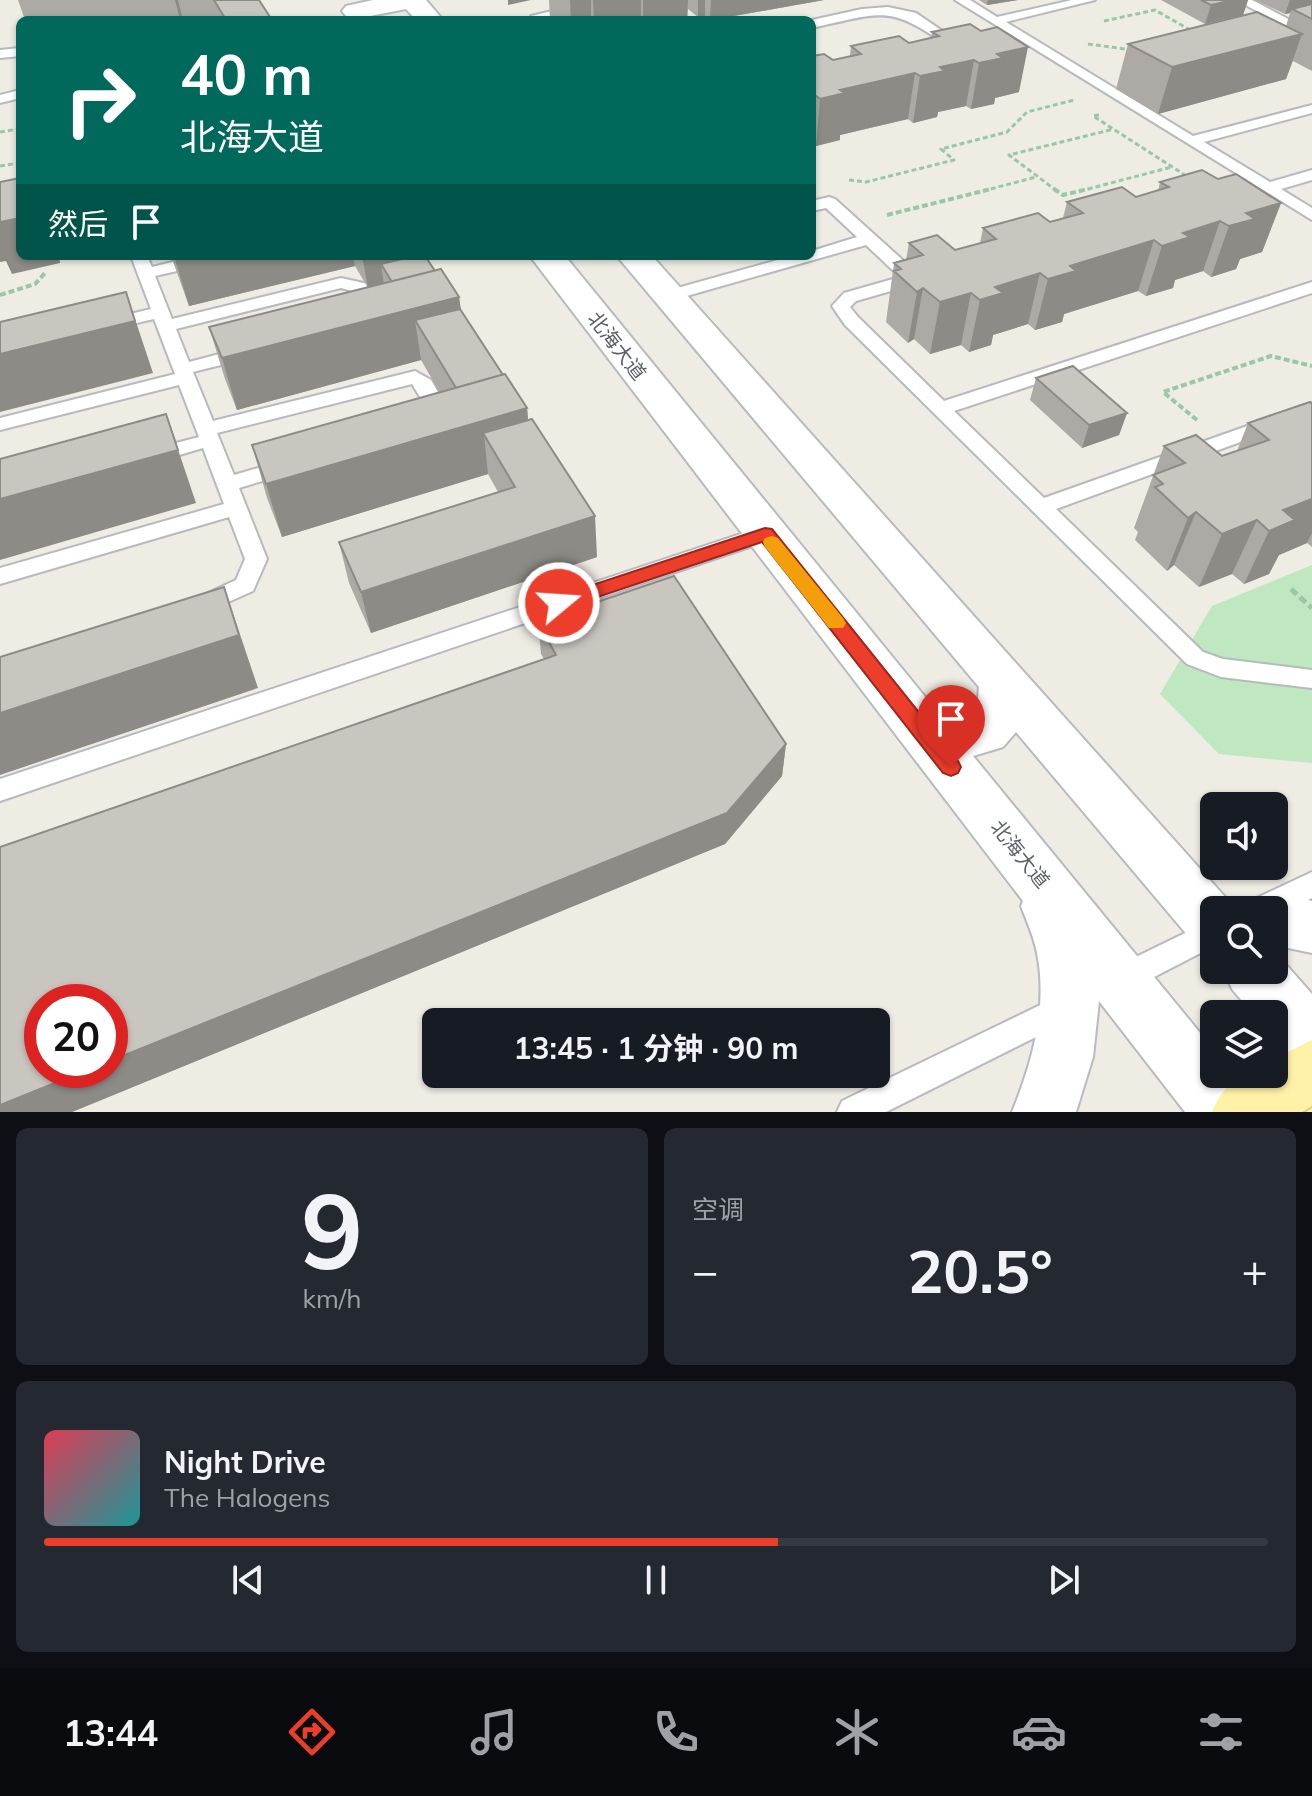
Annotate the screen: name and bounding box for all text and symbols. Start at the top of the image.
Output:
text: 40 m [180,39,313,109]
icon: right [48,48,152,152]
text: 北海大道 [180,114,324,159]
icon: arrive [124,200,168,244]
text: 然后 [48,205,108,243]
street label: 北海大道 [583,306,652,385]
position arrow [517,561,601,645]
pin [917,685,985,767]
icon: arrive [929,697,973,741]
map controls [1200,792,1288,1088]
button: sound [1200,792,1288,880]
street label: 北海大道 [986,815,1055,893]
button: search [1200,896,1288,984]
speed limit sign: 20 [24,984,128,1088]
button: layers [1200,1000,1288,1088]
text: 13:45 · 1 分钟 · 90 m [514,1029,798,1067]
text: 9 [301,1164,363,1295]
text: 空调 [692,1193,744,1226]
text: 20.5° [907,1233,1053,1308]
text: − [692,1243,718,1298]
text: + [1242,1243,1268,1298]
text: km/h [303,1282,361,1315]
text: Night Drive [164,1443,326,1481]
text: The Halogens [164,1481,330,1514]
icon: previous [226,1558,270,1602]
icon: pause [634,1558,678,1602]
icon: next [1042,1558,1086,1602]
icon: directions [284,1704,340,1760]
icon: music [466,1704,522,1760]
icon: phone [648,1704,704,1760]
icon: climate [829,1704,885,1760]
icon: car [1011,1704,1067,1760]
icon: filters [1193,1704,1249,1760]
text: 13:44 [63,1710,158,1755]

